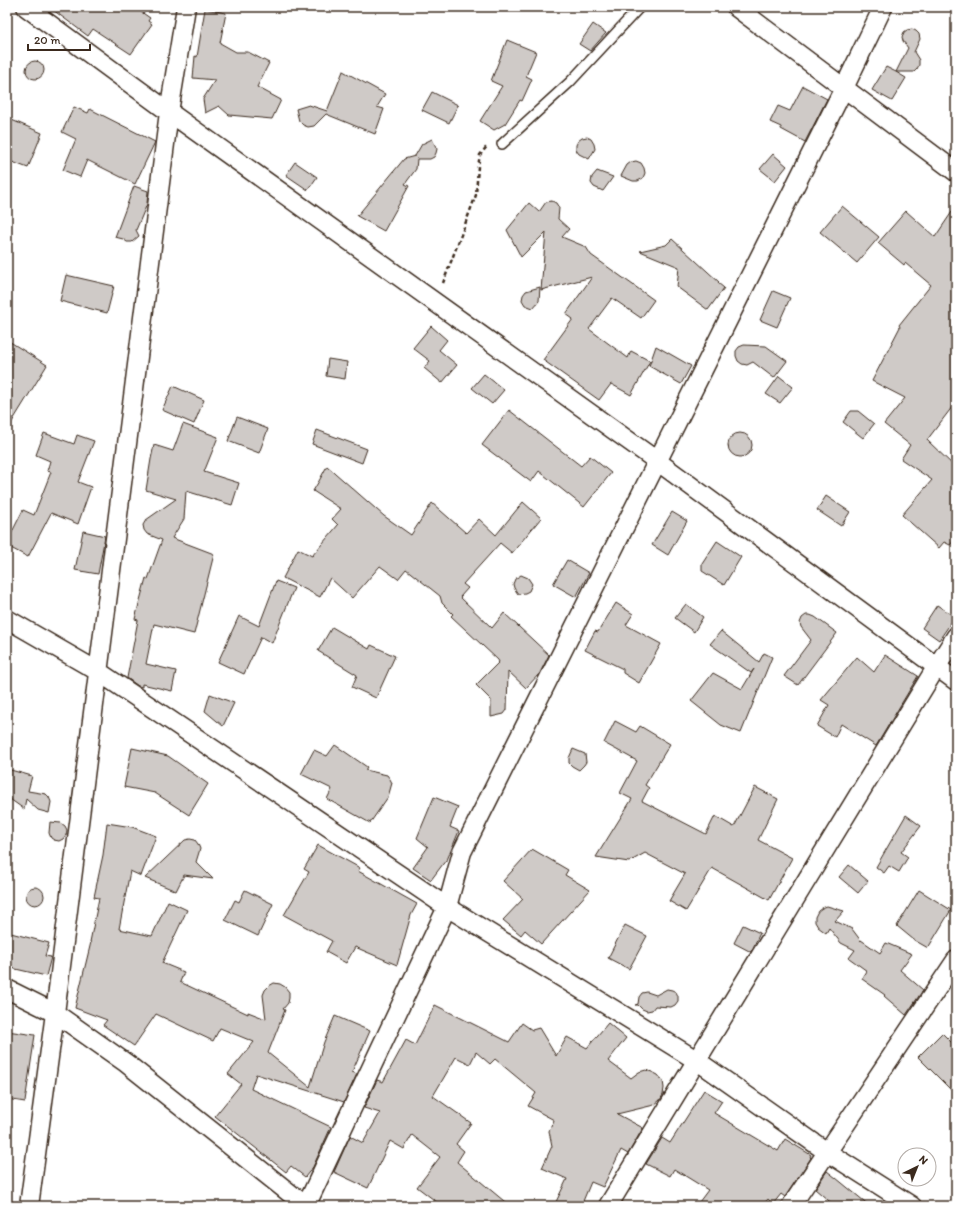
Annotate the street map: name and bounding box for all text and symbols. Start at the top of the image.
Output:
scale bar [28,26,90,52]
text: 20 m [34,33,61,47]
north arrow [897,1147,937,1187]
text: N [916,1153,931,1167]

